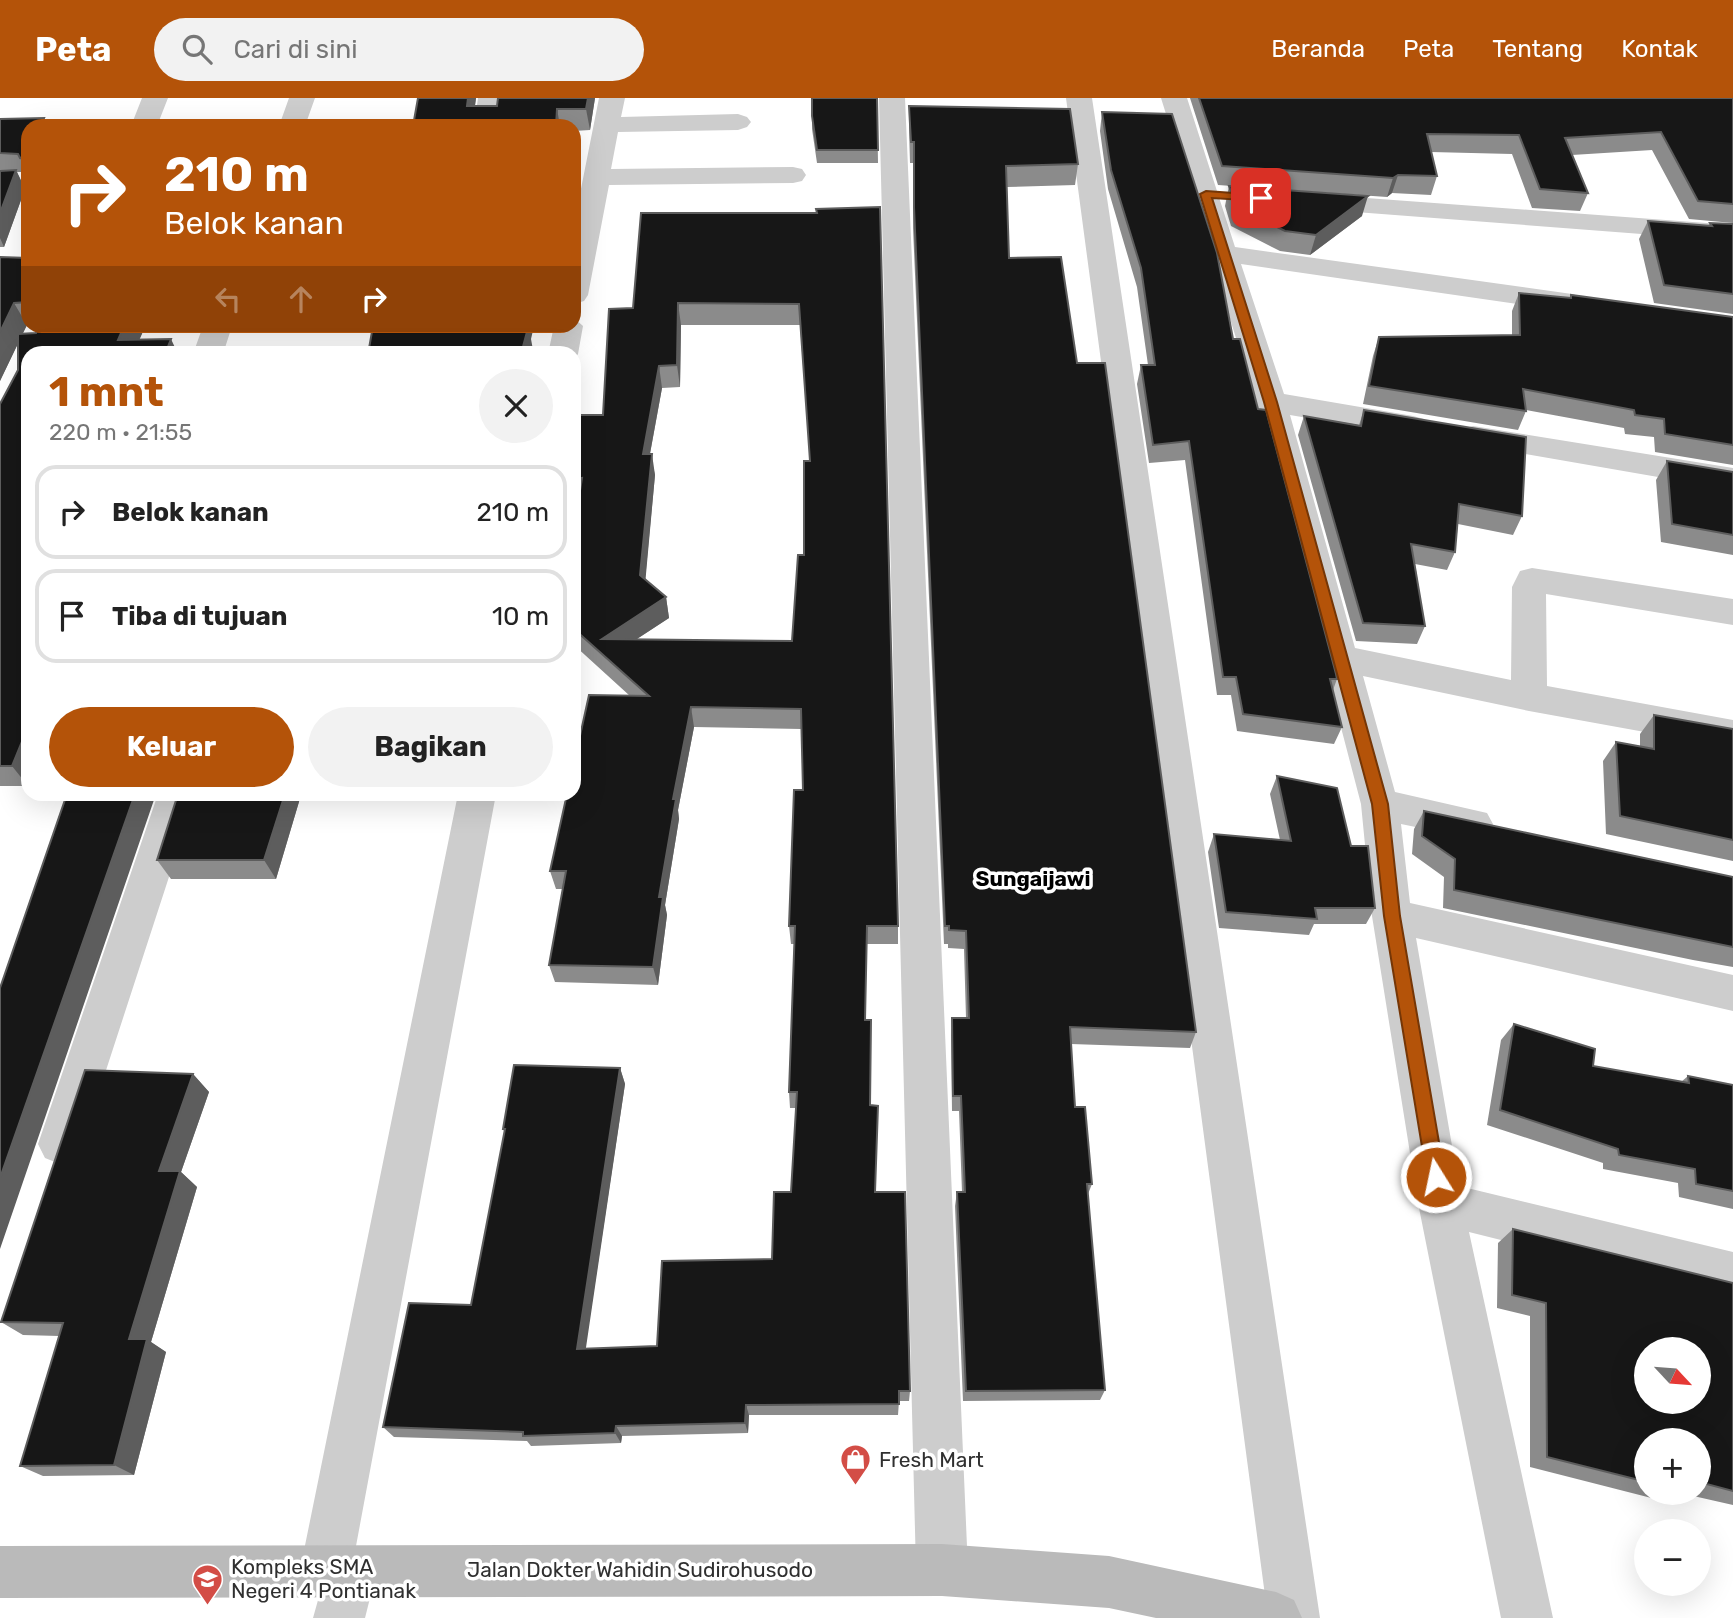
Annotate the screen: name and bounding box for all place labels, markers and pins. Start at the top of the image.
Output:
pin [1231,168,1291,228]
shop icon: Fresh Mart [839,1443,873,1487]
place label: Fresh Mart [879,1447,984,1472]
place label: Kompleks SMA Negeri 4 Pontianak [231,1554,416,1603]
school or university icon: Kompleks SMA Negeri 4 Pontianak [191,1562,225,1606]

